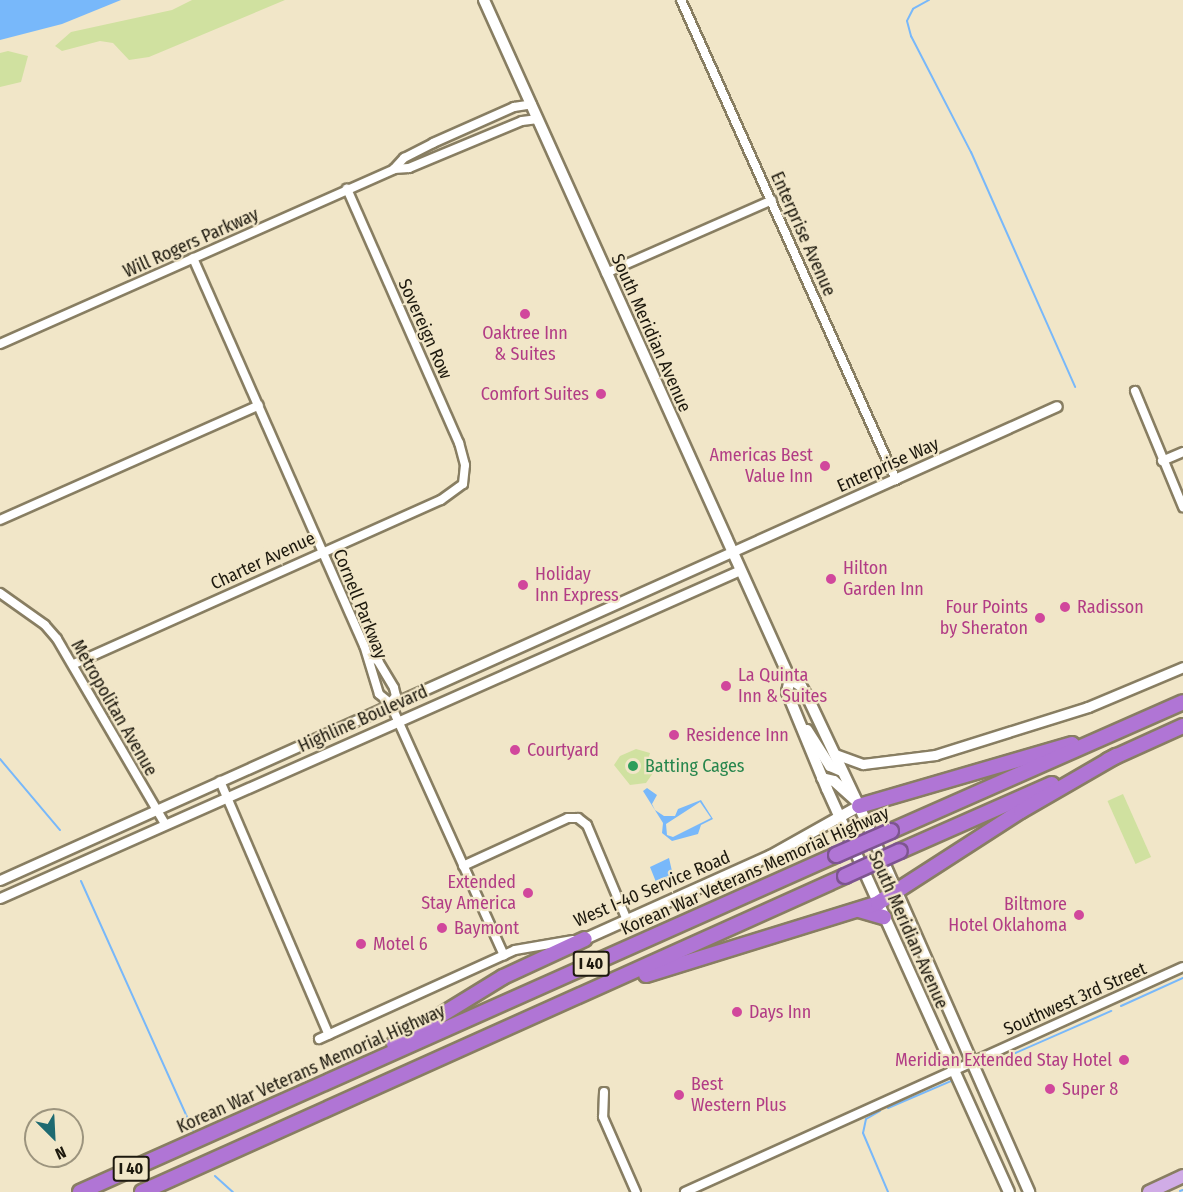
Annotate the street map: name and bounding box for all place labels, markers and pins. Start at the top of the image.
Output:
marker: Oaktree Inn & Suites [518,307,532,321]
place label: Oaktree Inn & Suites [482,323,568,366]
place label: Comfort Suites [481,383,589,405]
marker: Comfort Suites [594,387,608,401]
place label: Americas Best Value Inn [710,445,813,488]
marker: Americas Best Value Inn [818,459,832,473]
place label: Hilton Garden Inn [843,558,924,600]
place label: Holiday Inn Express [535,564,619,606]
marker: Hilton Garden Inn [824,572,838,586]
marker: Holiday Inn Express [516,578,530,592]
place label: Radisson [1077,596,1144,618]
place label: Four Points by Sheraton [940,597,1028,640]
marker: Radisson [1058,600,1072,614]
marker: Four Points by Sheraton [1033,611,1047,625]
place label: La Quinta Inn & Suites [738,665,827,708]
marker: La Quinta Inn & Suites [719,679,733,693]
place label: Residence Inn [686,724,789,746]
marker: Residence Inn [667,728,681,742]
place label: Courtyard [527,739,599,761]
marker: Courtyard [508,743,522,757]
place label: Batting Cages [645,755,745,777]
marker: Batting Cages [626,759,640,773]
place label: Extended Stay America [421,872,516,914]
marker: Extended Stay America [521,886,535,900]
place label: Biltmore Hotel Oklahoma [948,894,1067,936]
marker: Biltmore Hotel Oklahoma [1072,908,1086,922]
place label: Baymont [454,917,519,939]
marker: Baymont [435,921,449,935]
place label: Motel 6 [373,933,428,955]
marker: Motel 6 [354,937,368,951]
place label: Days Inn [749,1001,811,1023]
marker: Days Inn [730,1005,744,1019]
place label: Meridian Extended Stay Hotel [895,1049,1112,1071]
marker: Meridian Extended Stay Hotel [1117,1053,1131,1067]
place label: Best Western Plus [691,1074,786,1116]
place label: Super 8 [1062,1078,1118,1100]
marker: Super 8 [1043,1082,1057,1096]
marker: Best Western Plus [672,1088,686,1102]

